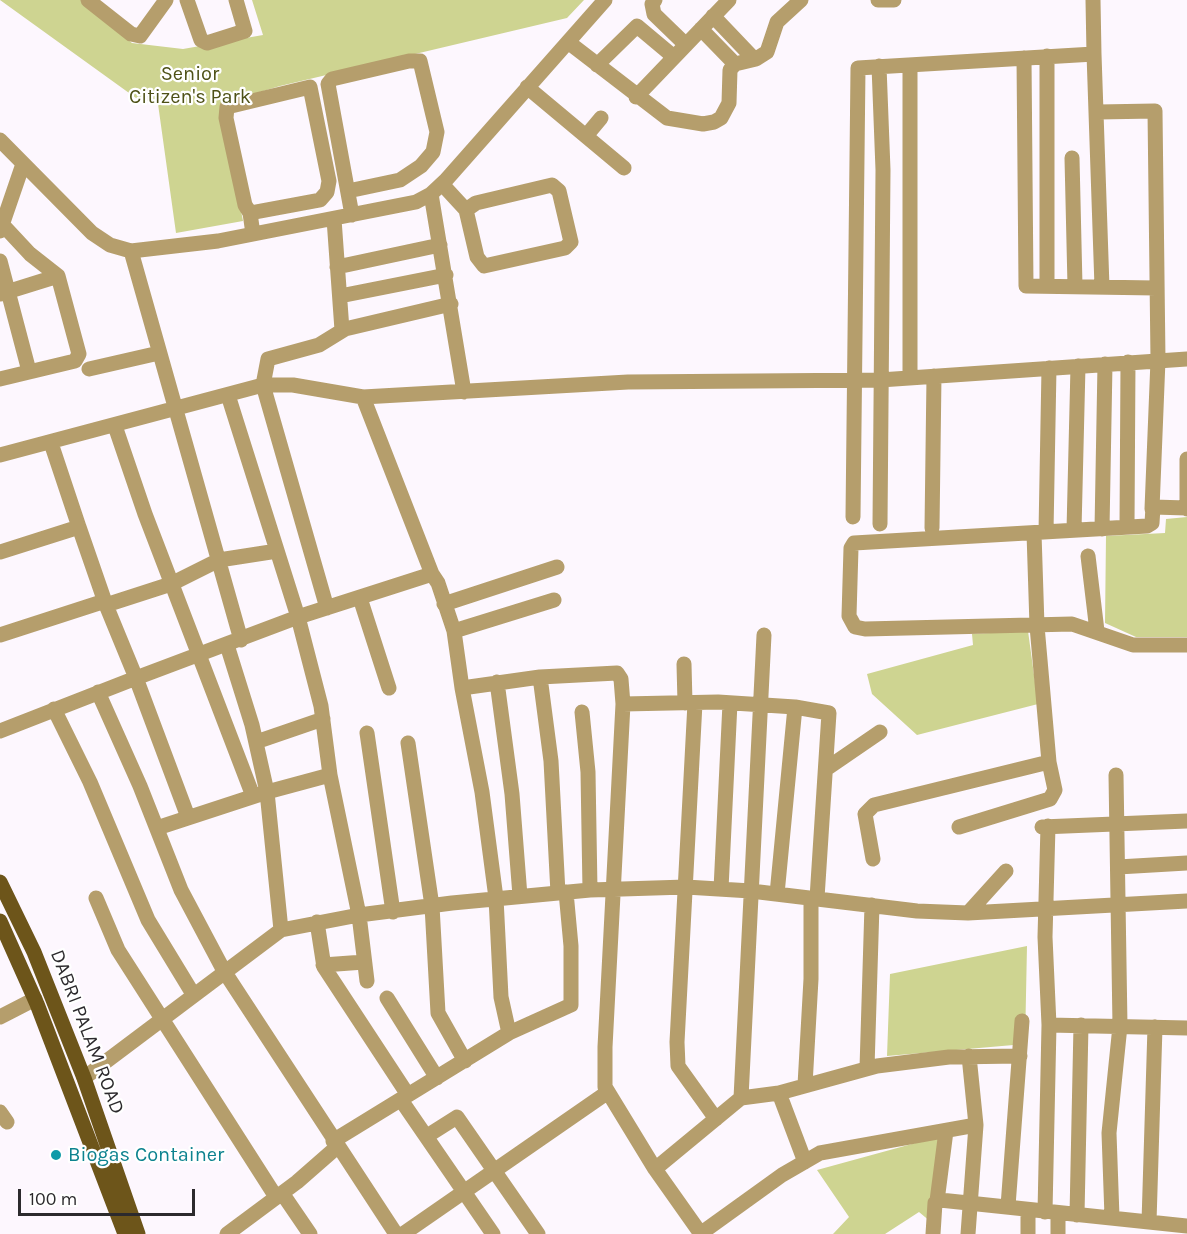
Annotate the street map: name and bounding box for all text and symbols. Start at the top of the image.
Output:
park label: Senior Citizen's Park [129,62,251,109]
street label: DABRI PALAM ROAD [45,947,129,1117]
place label: Biogas Container [68,1143,224,1167]
marker: Biogas Container [49,1148,63,1162]
scale bar [21,1177,198,1215]
text: 100 m [29,1188,77,1210]

